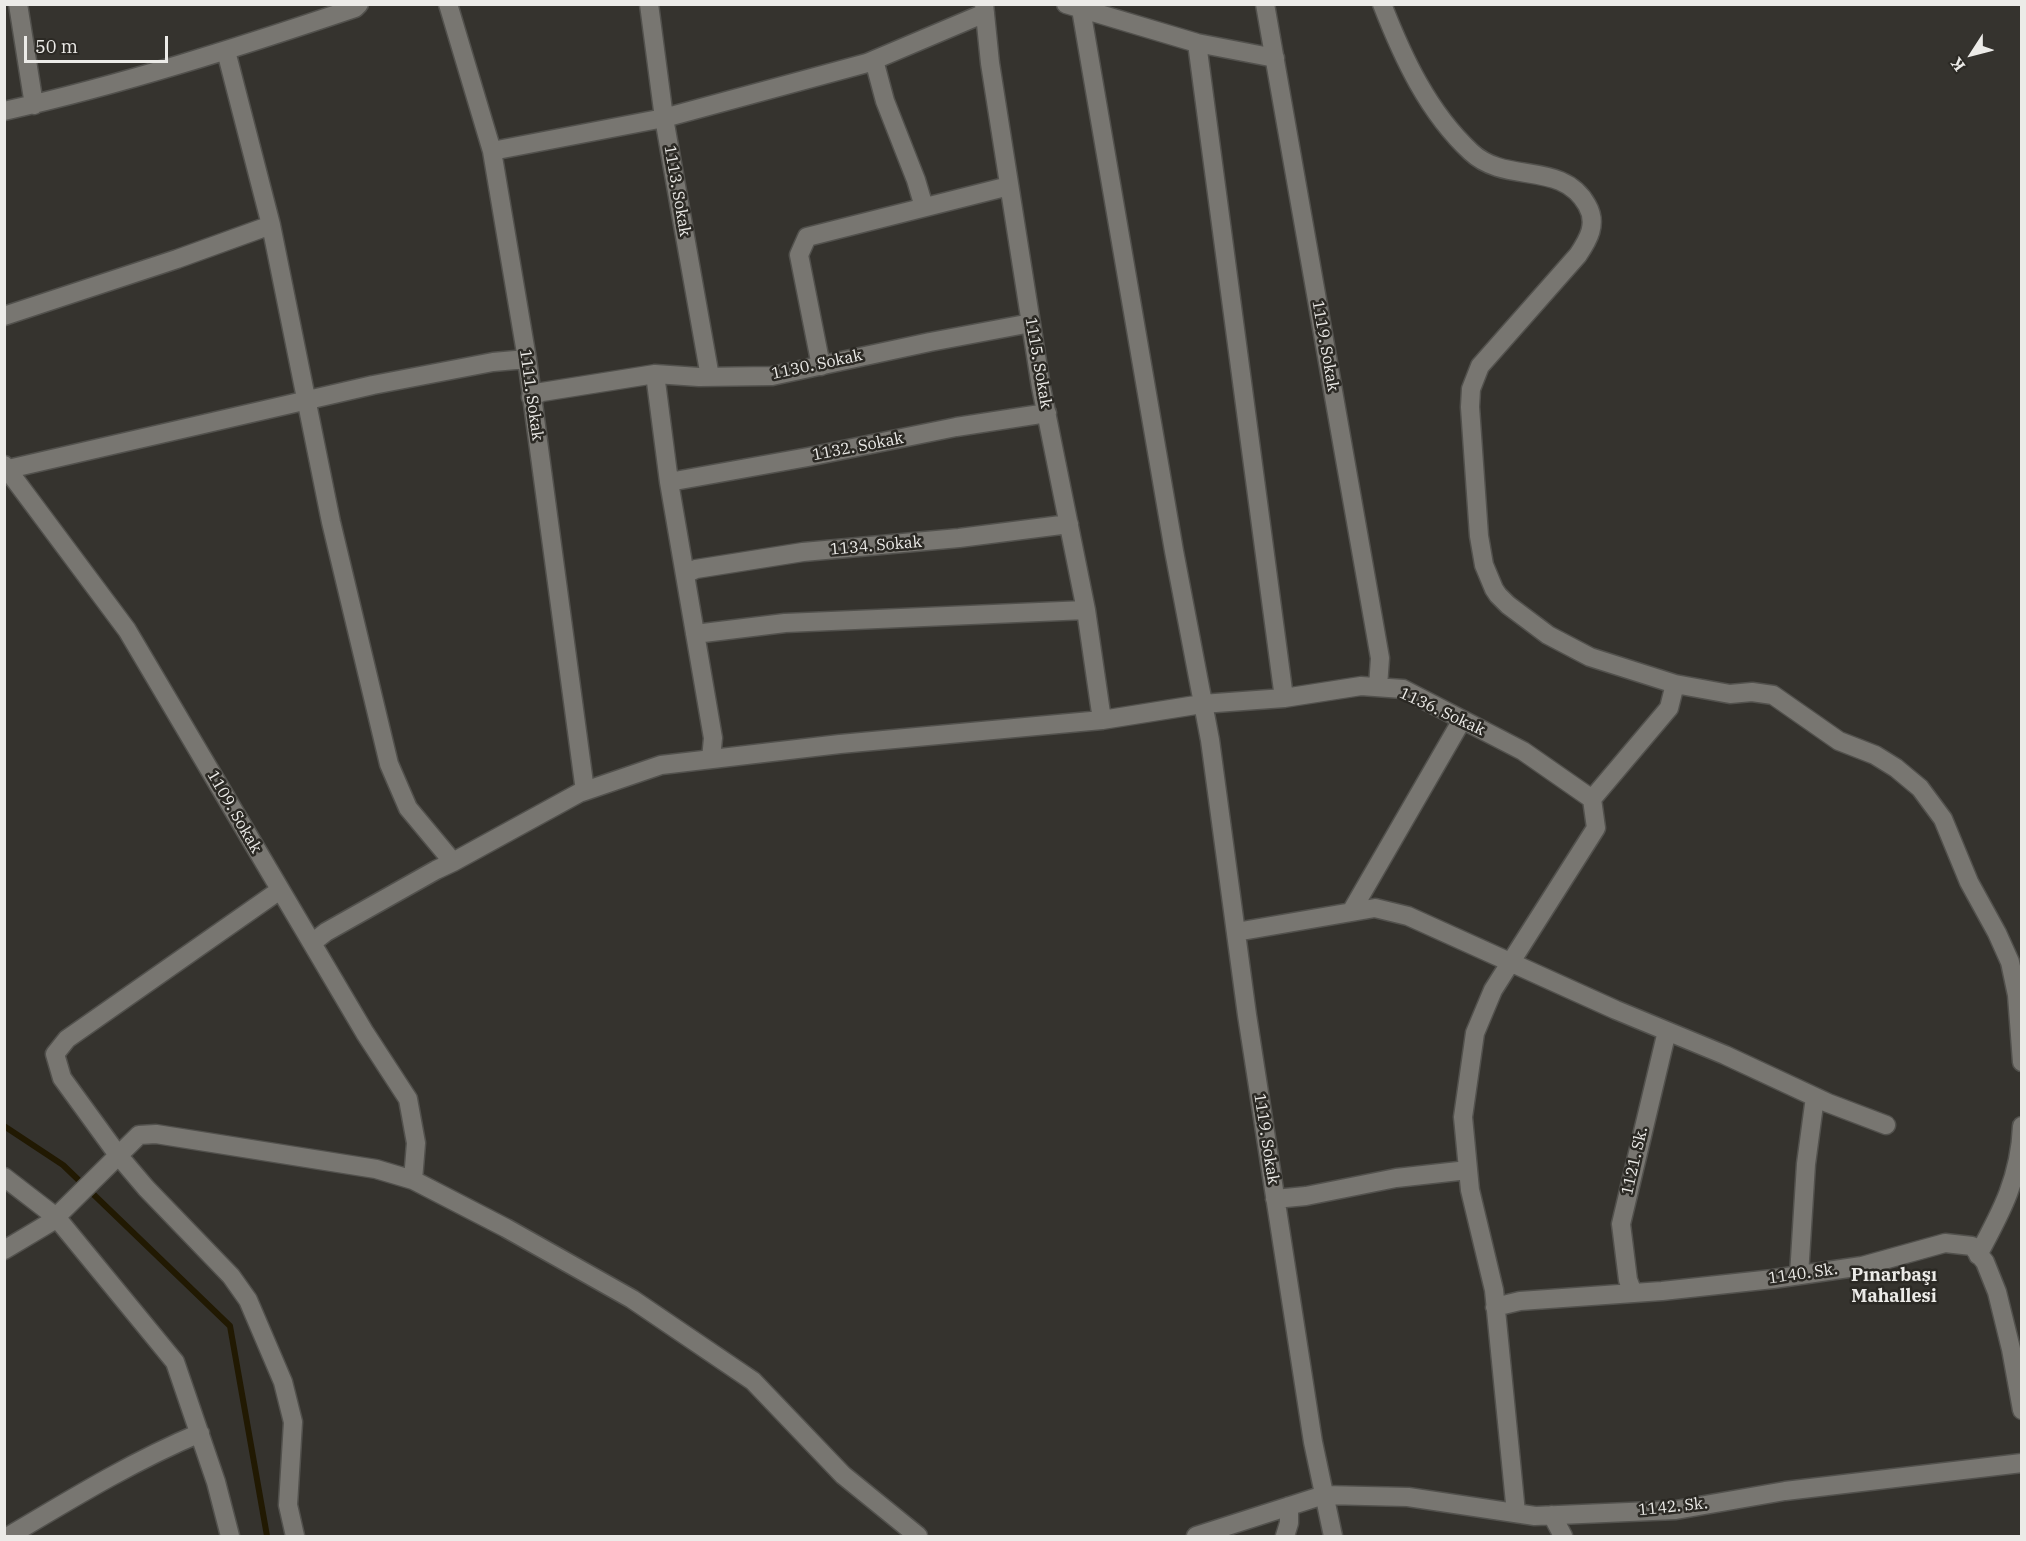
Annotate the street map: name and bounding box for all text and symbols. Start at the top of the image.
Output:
scale bar [27,24,171,62]
north arrow [1942,24,2002,84]
text: 50 m [35,35,78,58]
text: K [1946,54,1969,75]
street label: 1113. Sokak [660,144,694,238]
street label: 1119. Sokak [1308,299,1342,393]
street label: 1115. Sokak [1021,316,1055,410]
street label: 1130. Sokak [770,346,864,384]
street label: 1111. Sokak [515,348,547,442]
street label: 1132. Sokak [811,429,905,465]
street label: 1134. Sokak [829,532,923,560]
street label: 1136. Sokak [1396,684,1488,740]
street label: 1109. Sokak [203,767,265,857]
street label: 1119. Sokak [1249,1092,1283,1186]
street label: 1121. Sk. [1618,1125,1652,1197]
street label: 1140. Sk. [1767,1260,1839,1288]
district label: Pınarbaşı Mahallesi [1851,1265,1937,1308]
street label: 1142. Sk. [1637,1494,1709,1520]

